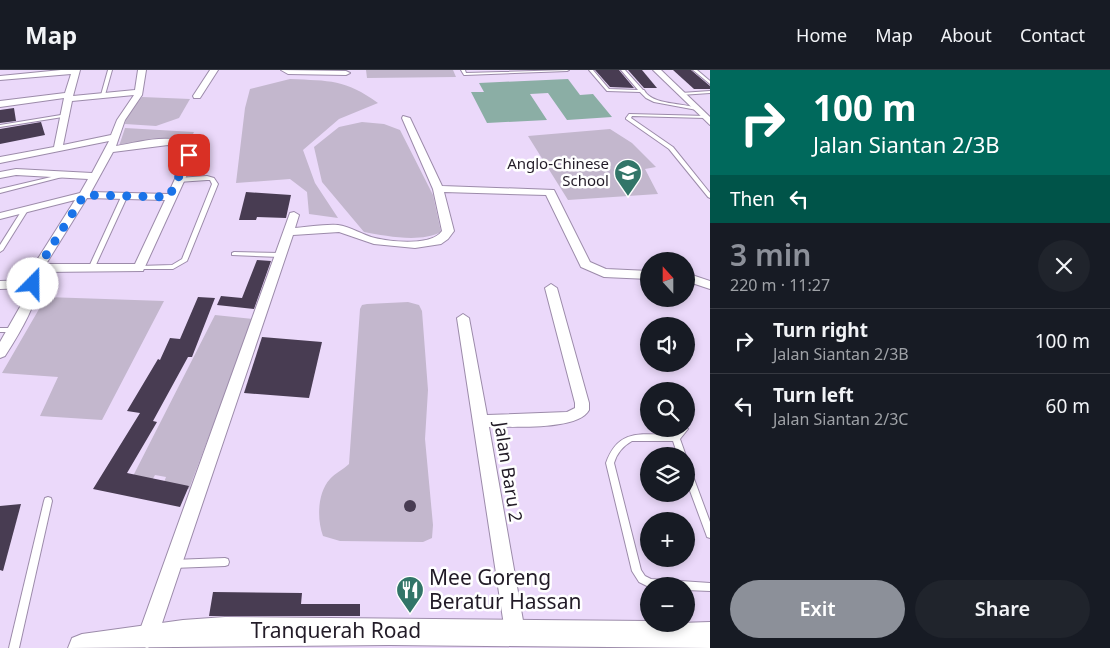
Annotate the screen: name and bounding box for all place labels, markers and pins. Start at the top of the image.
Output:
pin [168,134,210,176]
place label: Anglo-Chinese School [507,153,609,190]
school or university icon: Anglo-Chinese School [613,158,643,197]
place label: Mee Goreng Beratur Hassan [429,563,581,615]
restaurant icon: Mee Goreng Beratur Hassan [395,575,425,614]

